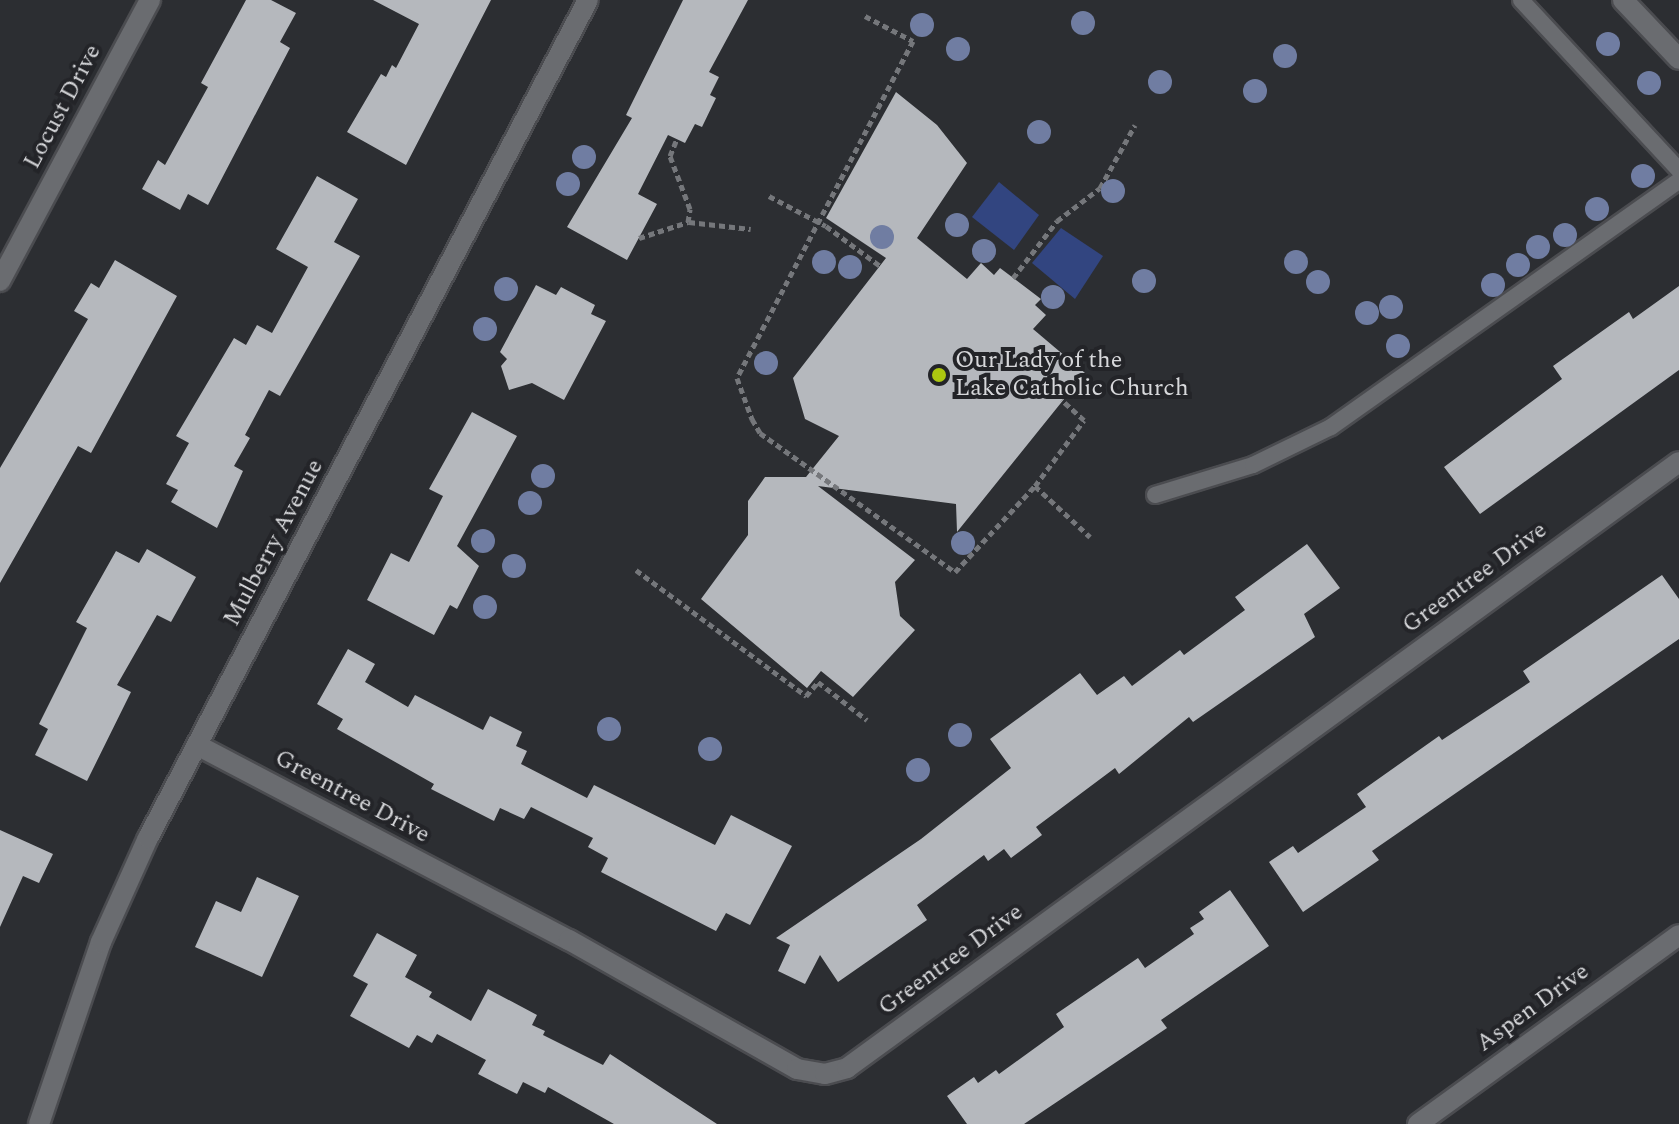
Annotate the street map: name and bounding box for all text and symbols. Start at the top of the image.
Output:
street label: Locust Drive [18,40,108,174]
place label: Our Lady of the Lake Catholic Church [955,347,1189,403]
marker: Our Lady of the Lake Catholic Church [930,366,948,384]
street label: Mulberry Avenue [218,455,330,631]
street label: Greentree Drive [1397,516,1553,640]
street label: Greentree Drive [270,744,434,850]
street label: Greentree Drive [873,898,1029,1022]
street label: Aspen Drive [1471,957,1595,1059]

